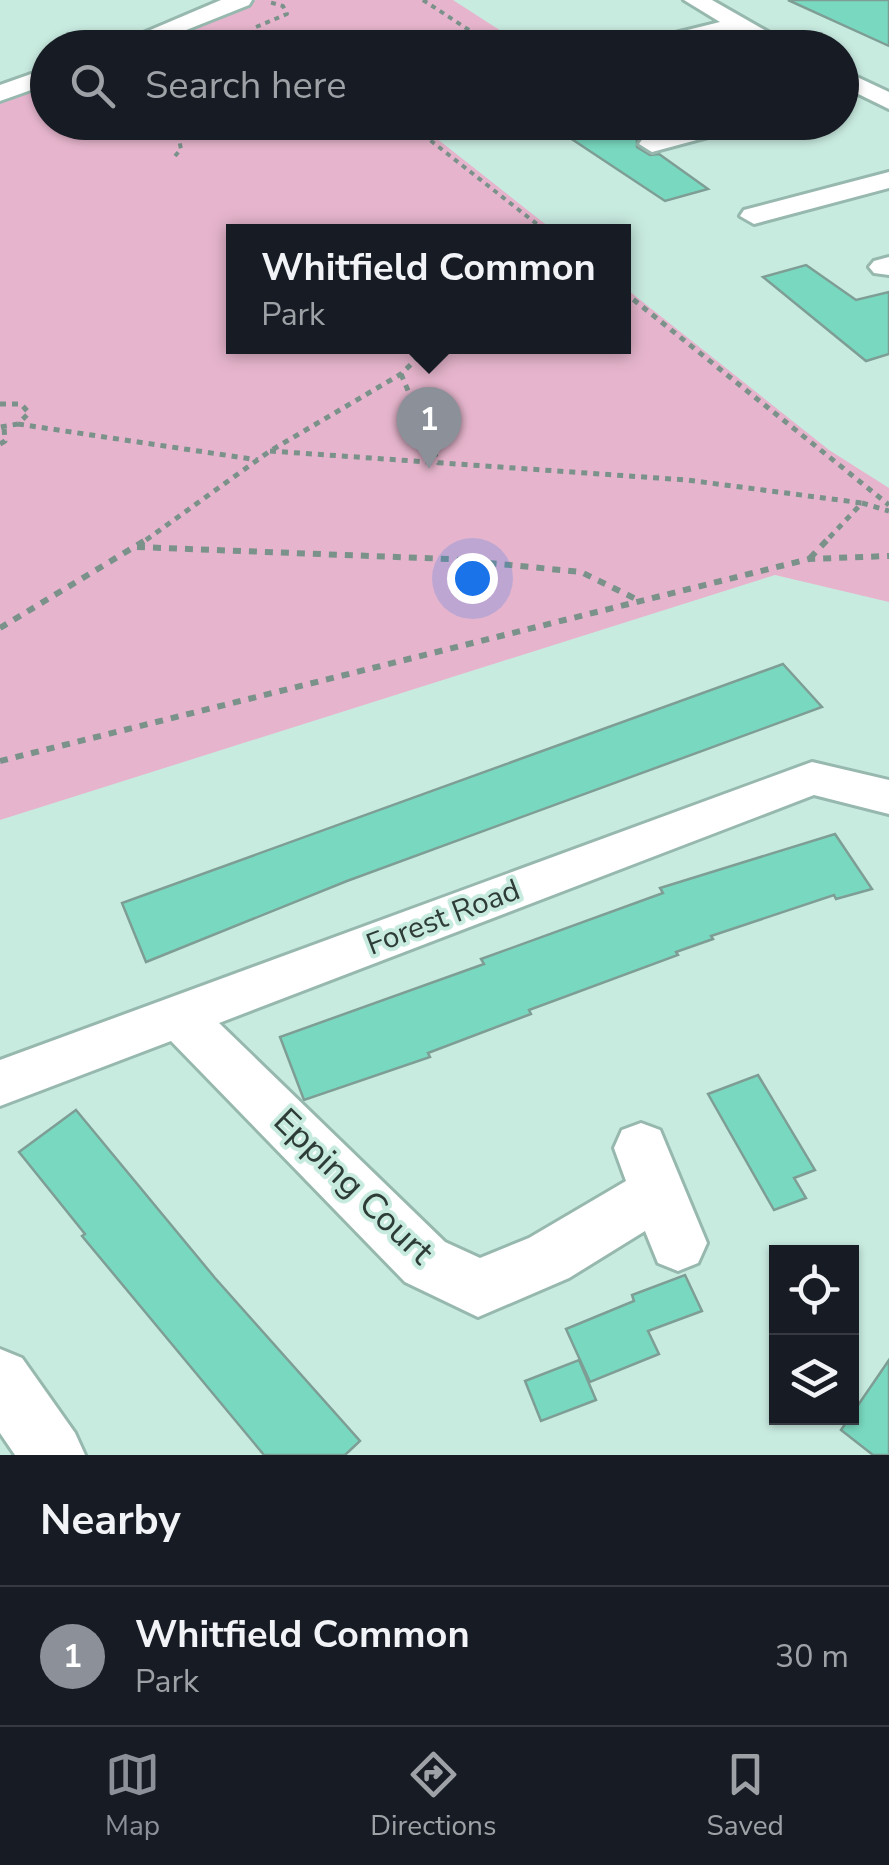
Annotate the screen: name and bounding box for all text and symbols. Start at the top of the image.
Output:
search box [30,30,859,140]
icon: search [65,58,120,113]
text: Search here [145,60,346,111]
popup [226,224,631,354]
text: Whitfield Common [261,242,596,293]
text: Park [261,293,325,336]
pin: 1 [396,386,462,469]
your location [447,553,498,604]
street label: Forest Road [361,869,526,966]
street label: Epping Court [263,1098,445,1275]
map controls [769,1245,859,1425]
button: locate [769,1245,859,1335]
button: layers [769,1335,859,1425]
text: Nearby [40,1492,181,1549]
text: Whitfield Common [135,1609,470,1660]
text: 1 [63,1635,82,1678]
text: 30 m [775,1635,849,1678]
text: Park [135,1660,199,1703]
tab: Map [105,1747,160,1845]
tab: Directions [370,1747,496,1845]
tab: Saved [707,1747,784,1845]

